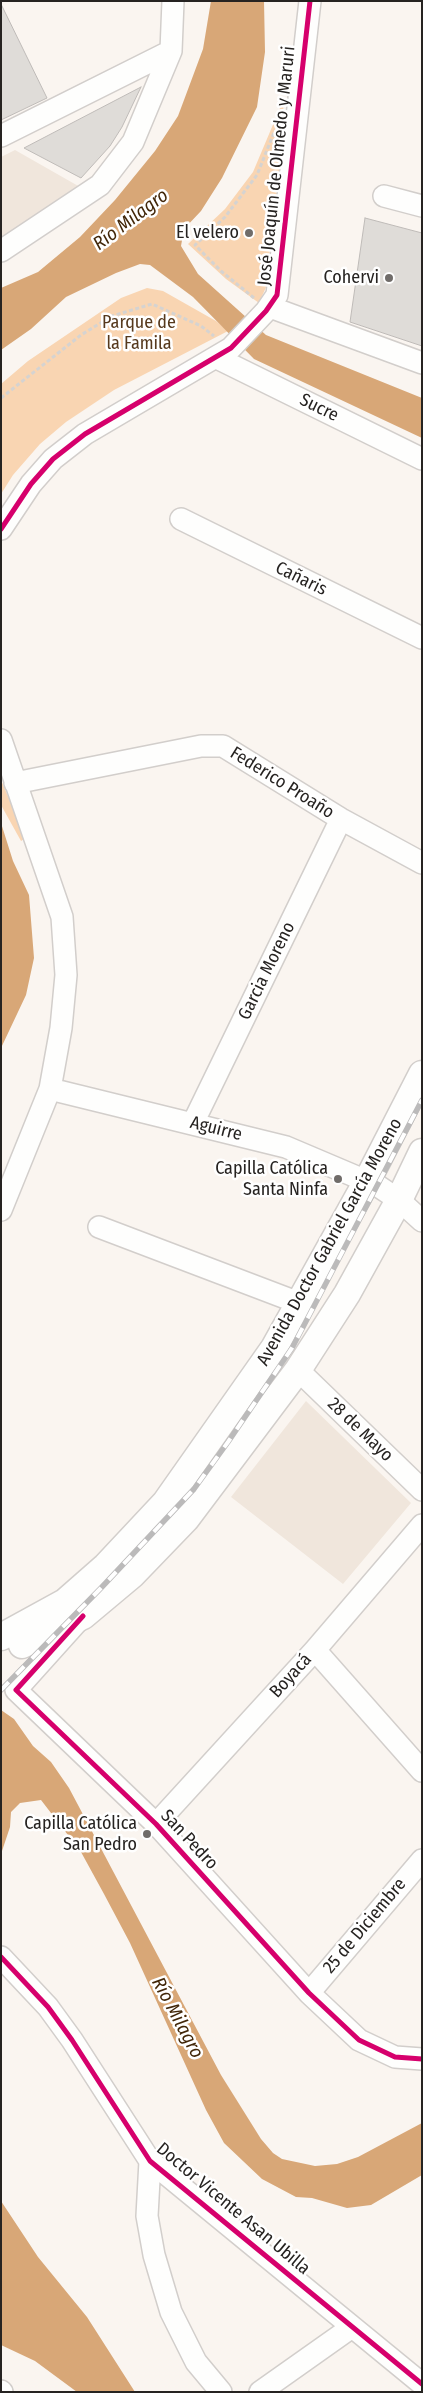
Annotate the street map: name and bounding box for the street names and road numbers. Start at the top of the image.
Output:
street label: José Joaquín de Olmedo y Maruri [254,45,300,287]
street label: Sucre [296,389,342,427]
street label: Cañaris [272,557,330,601]
street label: Federico Proaño [226,742,338,824]
street label: Garcia Moreno [234,919,300,1023]
street label: Aguirre [188,1112,244,1146]
street label: Avenida Doctor Gabriel García Moreno [253,1114,407,1370]
street label: 28 de Mayo [323,1394,397,1466]
street label: Boyacá [266,1649,316,1703]
street label: San Pedro [156,1806,222,1874]
street label: 25 de Diciembre [319,1874,411,1978]
street label: Doctor Vicente Asan Ubilla [152,2138,314,2280]

